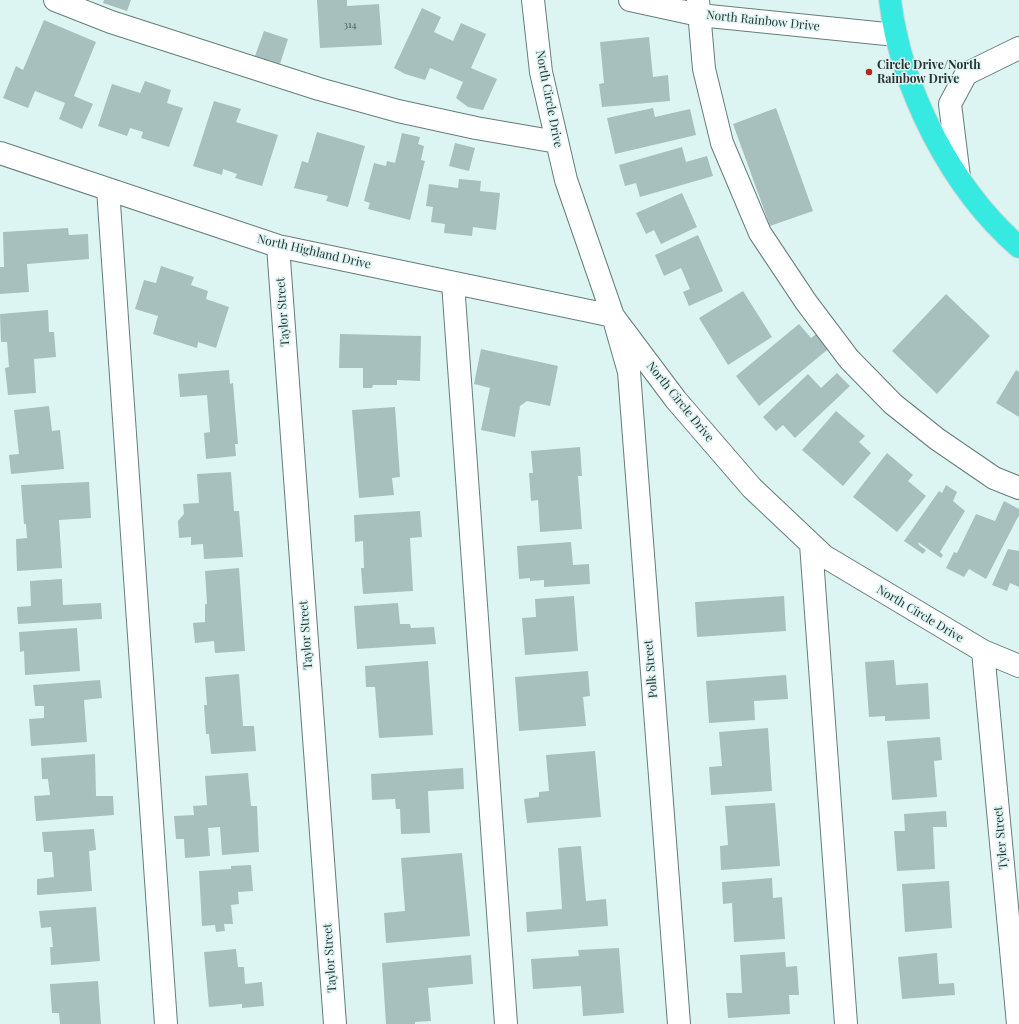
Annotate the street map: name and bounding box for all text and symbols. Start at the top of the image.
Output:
street label: North Rainbow Drive [706,8,820,34]
house number: 314 [343,19,357,31]
street label: North Circle Drive [532,49,566,149]
place label: Circle Drive/North Rainbow Drive [877,58,980,86]
marker: Circle Drive/North Rainbow Drive [864,67,874,77]
street label: North Highland Drive [256,232,372,272]
street label: Taylor Street [273,277,293,347]
street label: North Circle Drive [643,359,717,445]
street label: North Circle Drive [874,582,966,646]
street label: Taylor Street [296,600,316,670]
street label: Polk Street [641,639,661,699]
street label: Tyler Street [991,806,1011,870]
street label: Taylor Street [320,923,340,993]

